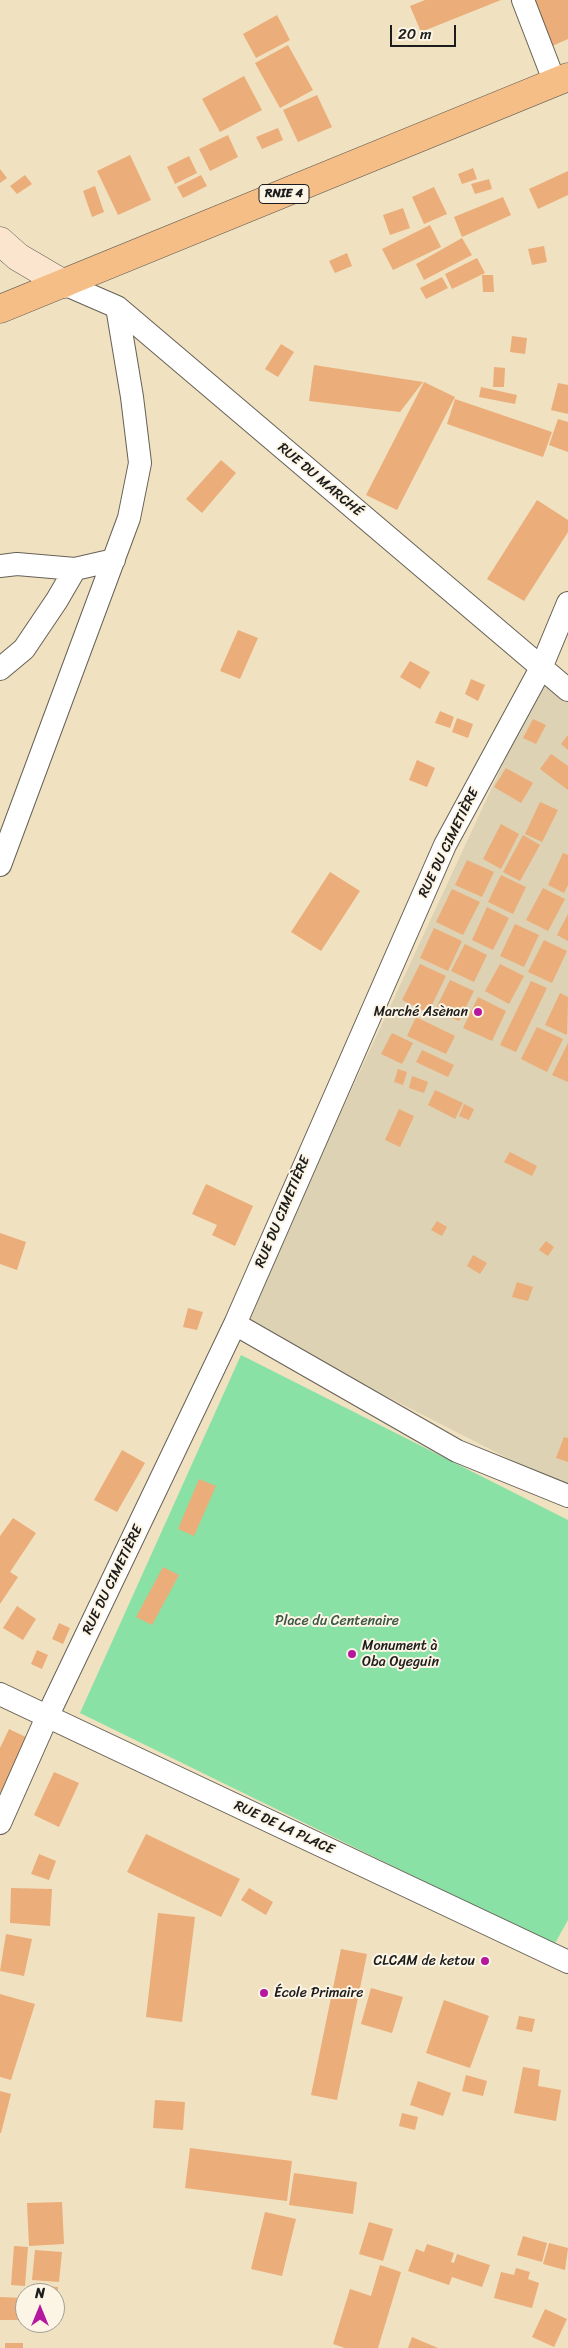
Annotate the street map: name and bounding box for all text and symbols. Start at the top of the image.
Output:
scale bar [393,15,459,47]
text: 20 m [398,21,432,47]
road number: RNIE 4 [259,184,309,203]
street label: RUE DU MARCHÉ [274,440,366,520]
street label: RUE DU CIMETIÈRE [415,785,483,901]
place label: Marché Asènan [374,1004,468,1020]
marker: Marché Asènan [472,1006,484,1018]
street label: RUE DU CIMETIÈRE [252,1154,314,1270]
street label: RUE DU CIMETIÈRE [79,1522,147,1638]
park label: Place du Centenaire [275,1613,399,1629]
place label: Monument à Oba Oyeguin [362,1638,439,1670]
marker: Monument à Oba Oyeguin [346,1648,358,1660]
street label: RUE DE LA PLACE [231,1797,337,1859]
place label: CLCAM de ketou [374,1953,475,1969]
marker: CLCAM de ketou [479,1955,491,1967]
place label: École Primaire [274,1985,363,2001]
marker: École Primaire [258,1987,270,1999]
text: N [35,2281,45,2306]
north arrow [15,2283,65,2333]

